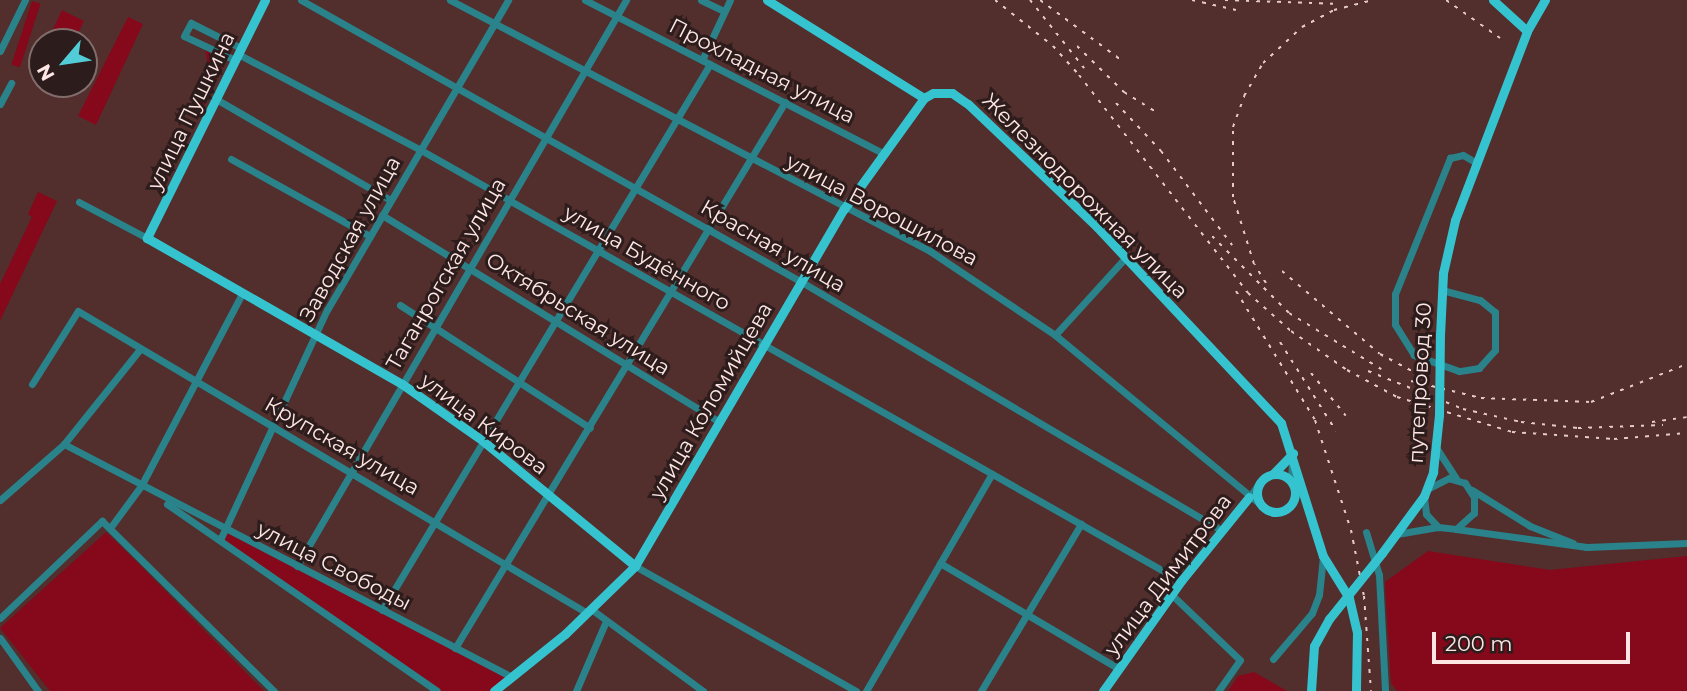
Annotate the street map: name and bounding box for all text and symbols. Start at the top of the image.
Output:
street label: Прохладная улица [665,13,859,129]
north arrow [28,28,98,98]
street label: улица Пушкина [142,28,240,194]
text: N [32,60,60,85]
street label: Железнодорожная улица [977,88,1193,304]
street label: улица Ворошилова [782,149,982,271]
street label: Заводская улица [294,152,406,326]
street label: Таганрогская улица [381,174,511,374]
street label: Красная улица [696,194,850,298]
street label: улица Будённого [559,200,735,316]
street label: Октябрьская улица [481,247,675,381]
street label: улица Коломийцева [644,298,778,504]
street label: путепровод 30 [1403,302,1437,464]
street label: улица Кирова [415,368,553,480]
street label: Крупская улица [260,392,424,500]
street label: улица Димитрова [1099,489,1237,661]
street label: улица Свободы [253,516,415,616]
scale bar [1435,618,1633,662]
text: 200 m [1445,631,1512,656]

